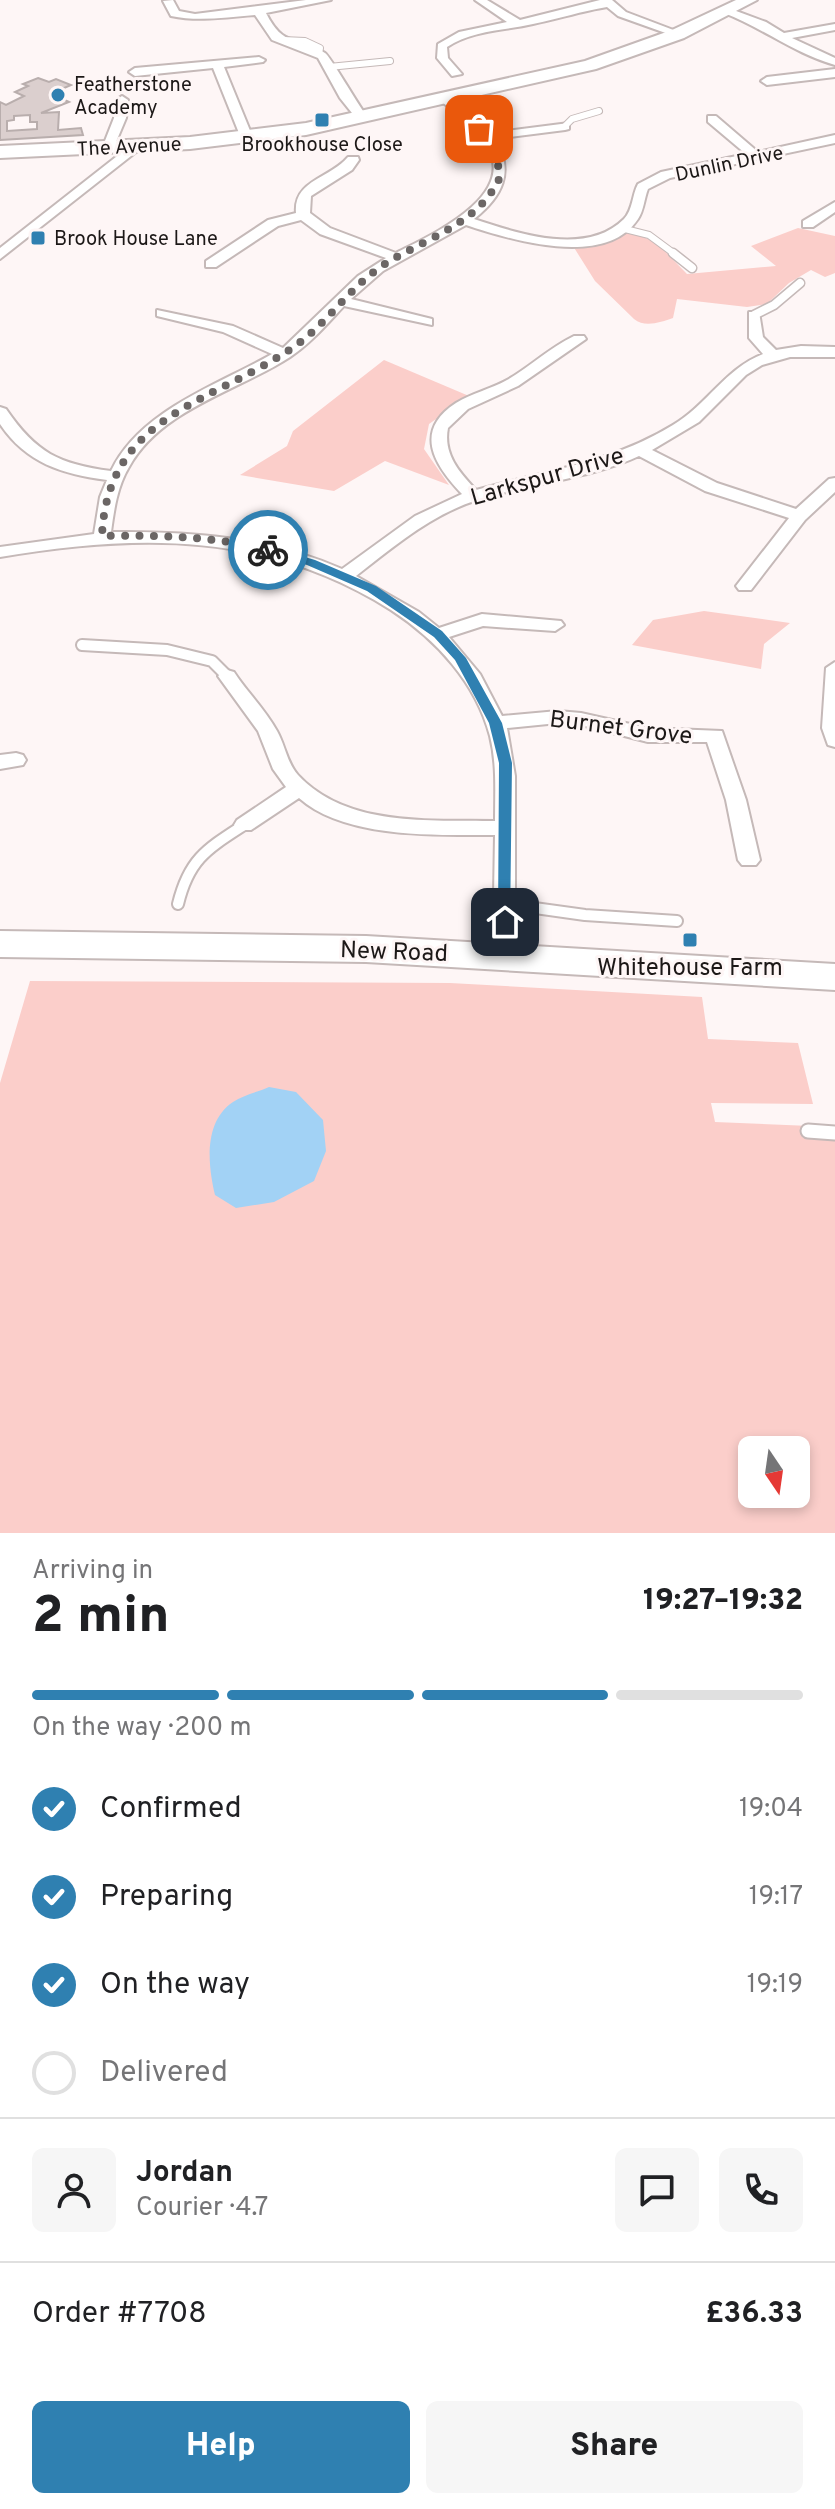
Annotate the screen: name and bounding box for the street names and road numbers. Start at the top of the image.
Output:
street label: The Avenue [76,132,182,164]
street label: Dunlin Drive [673,141,786,189]
street label: Larkspur Drive [467,442,628,514]
street label: Burnet Grove [548,705,694,753]
street label: New Road [339,936,448,970]

